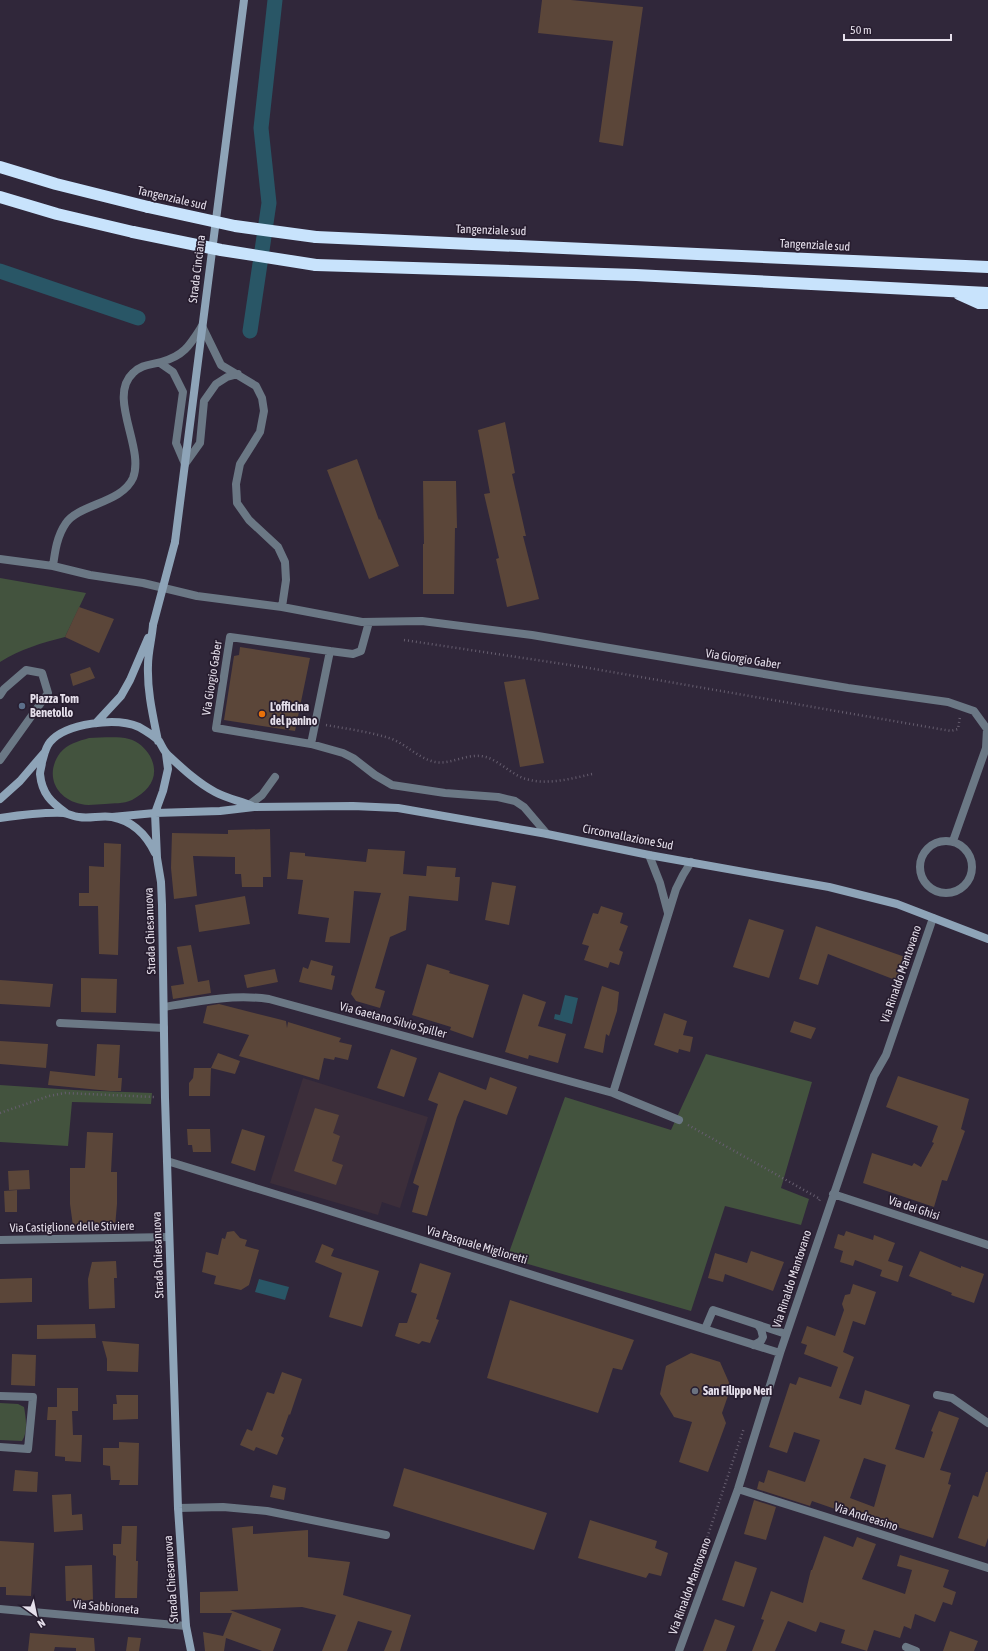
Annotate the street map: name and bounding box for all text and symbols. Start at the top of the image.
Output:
scale bar [844,16,951,42]
text: 50 m [850,23,872,37]
street label: Tangenziale sud [136,183,208,213]
street label: Tangenziale sud [455,222,527,238]
street label: Strada Cinciana [186,234,208,304]
street label: Tangenziale sud [779,236,851,254]
street label: Via Giorgio Gaber [199,639,225,716]
street label: Via Giorgio Gaber [705,646,782,672]
place label: Piazza Tom Benetollo [30,692,79,720]
place label: L'officina del panino [270,700,318,728]
marker: Piazza Tom Benetollo [17,701,27,711]
marker: L'officina del panino [257,709,267,719]
street label: Circonvallazione Sud [581,821,675,853]
street label: Strada Chiesanuova [141,887,159,975]
street label: Via Rinaldo Mantovano [878,923,924,1025]
street label: Via Gaetano Silvio Spiller [338,999,448,1041]
street label: Via dei Ghisi [886,1193,942,1223]
street label: Strada Chiesanuova [149,1211,167,1299]
street label: Via Castiglione delle Stiviere [9,1219,135,1235]
street label: Via Pasquale Miglioretti [425,1223,529,1267]
street label: Via Rinaldo Mantovano [770,1228,815,1330]
place label: San Filippo Neri [703,1384,772,1398]
marker: San Filippo Neri [690,1386,700,1396]
street label: Via Andreasino [832,1500,900,1534]
street label: Strada Chiesanuova [161,1535,181,1623]
street label: Via Rinaldo Mantovano [666,1535,714,1636]
north arrow [16,1595,56,1635]
street label: Via Sabbioneta [72,1597,140,1617]
text: N [35,1617,47,1630]

